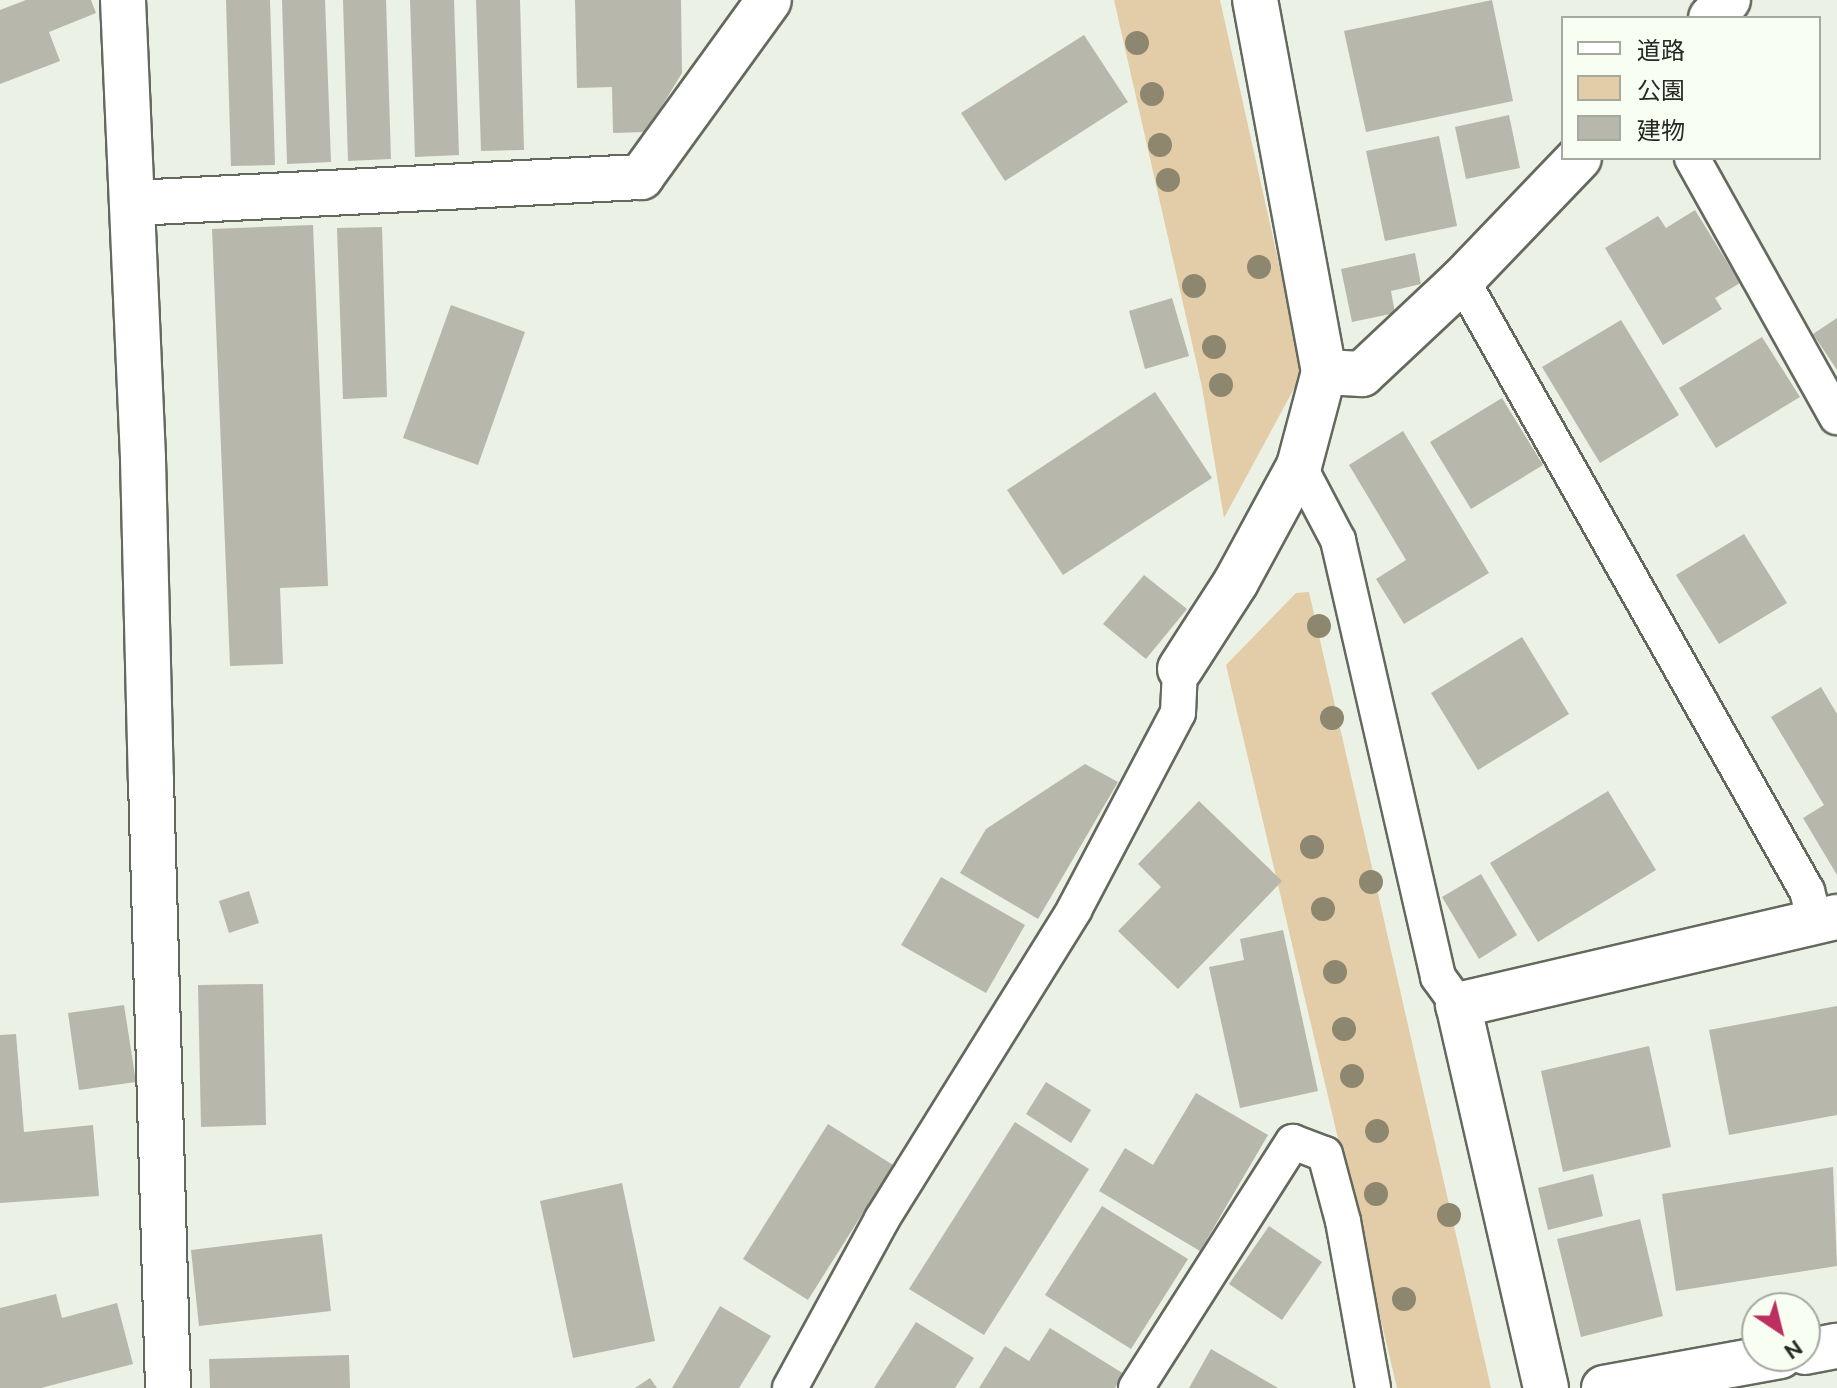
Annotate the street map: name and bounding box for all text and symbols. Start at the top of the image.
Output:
legend [1561,16,1821,160]
text: 道路 [1637,37,1685,64]
text: 公園 [1637,77,1685,104]
text: 建物 [1637,117,1685,144]
north arrow [1741,1292,1821,1372]
text: N [1780,1335,1808,1365]

